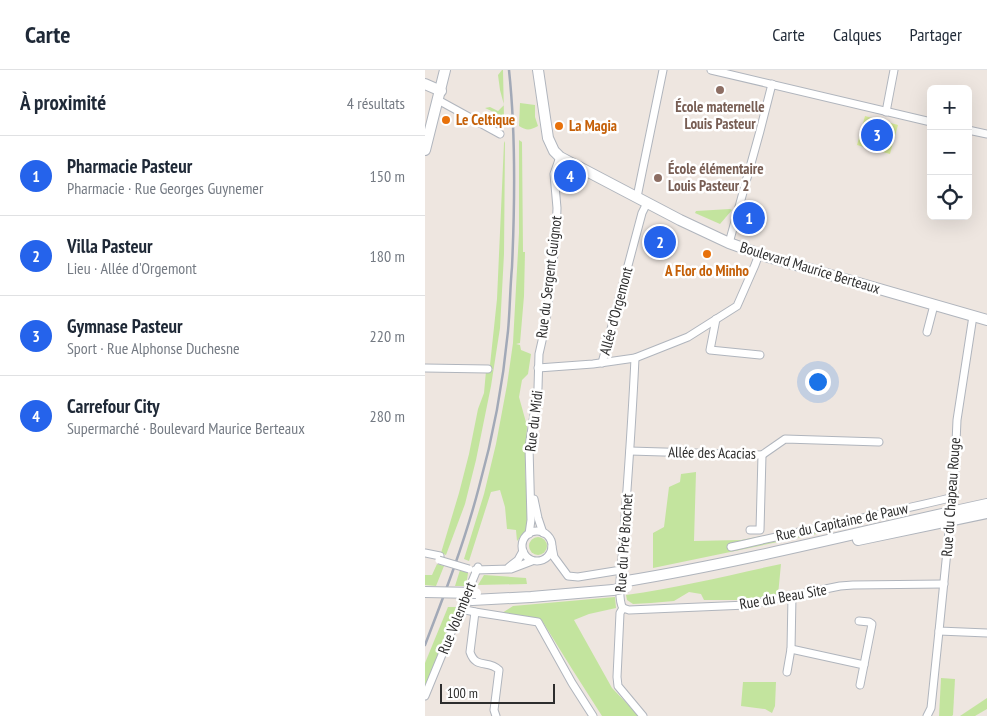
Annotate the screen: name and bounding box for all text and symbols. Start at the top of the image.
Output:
text: Carte [25,19,71,50]
text: Carte [772,23,805,46]
text: Calques [833,23,882,46]
text: Partager [910,23,962,46]
marker: École maternelle Louis Pasteur [714,84,726,96]
map controls [927,85,972,220]
button: + [927,85,972,130]
text: À proximité [20,89,106,116]
text: 4 résultats [347,93,405,113]
place label: École maternelle Louis Pasteur [675,97,765,133]
place label: Le Celtique [456,110,515,129]
marker: Le Celtique [440,114,452,126]
place label: La Magia [569,116,617,135]
pin: 3 [861,116,893,154]
marker: La Magia [553,120,565,132]
button: − [927,130,972,175]
text: Pharmacie Pasteur [67,154,192,178]
pin: 4 [554,157,586,195]
place label: École élémentaire Louis Pasteur 2 [668,159,764,195]
text: 1 [32,166,40,186]
text: 150 m [370,166,405,186]
marker: École élémentaire Louis Pasteur 2 [652,172,664,184]
button: locate [927,175,972,220]
text: Pharmacie · Rue Georges Guynemer [67,178,263,198]
pin: 1 [733,199,765,237]
street label: Rue du Sergent Guignot [532,215,565,339]
pin: 2 [644,223,676,261]
text: Villa Pasteur [67,234,153,258]
street label: Boulevard Maurice Berteaux [738,237,883,298]
text: 2 [32,246,40,266]
text: 180 m [370,246,405,266]
marker: A Flor do Minho [701,248,713,260]
text: Lieu · Allée d'Orgemont [67,258,197,278]
place label: A Flor do Minho [664,261,749,280]
street label: Allée d'Orgemont [595,265,636,357]
text: Gymnase Pasteur [67,314,183,338]
text: 3 [32,326,40,346]
text: 220 m [370,326,405,346]
text: Sport · Rue Alphonse Duchesne [67,338,240,358]
your location [805,369,831,395]
street label: Rue du Midi [520,389,547,453]
text: Carrefour City [67,394,160,418]
text: 4 [32,406,40,426]
text: 280 m [370,406,405,426]
text: Supermarché · Boulevard Maurice Berteaux [67,418,305,438]
street label: Rue du Chapeau Rouge [937,437,964,557]
street label: Allée des Acacias [668,442,756,463]
street label: Rue du Pré Brochet [611,493,636,593]
street label: Rue du Capitaine de Pauw [774,498,910,545]
street label: Rue Volembert [433,579,480,657]
street label: Rue du Beau Site [738,580,828,614]
scale bar [440,681,555,704]
text: 100 m [447,684,478,702]

